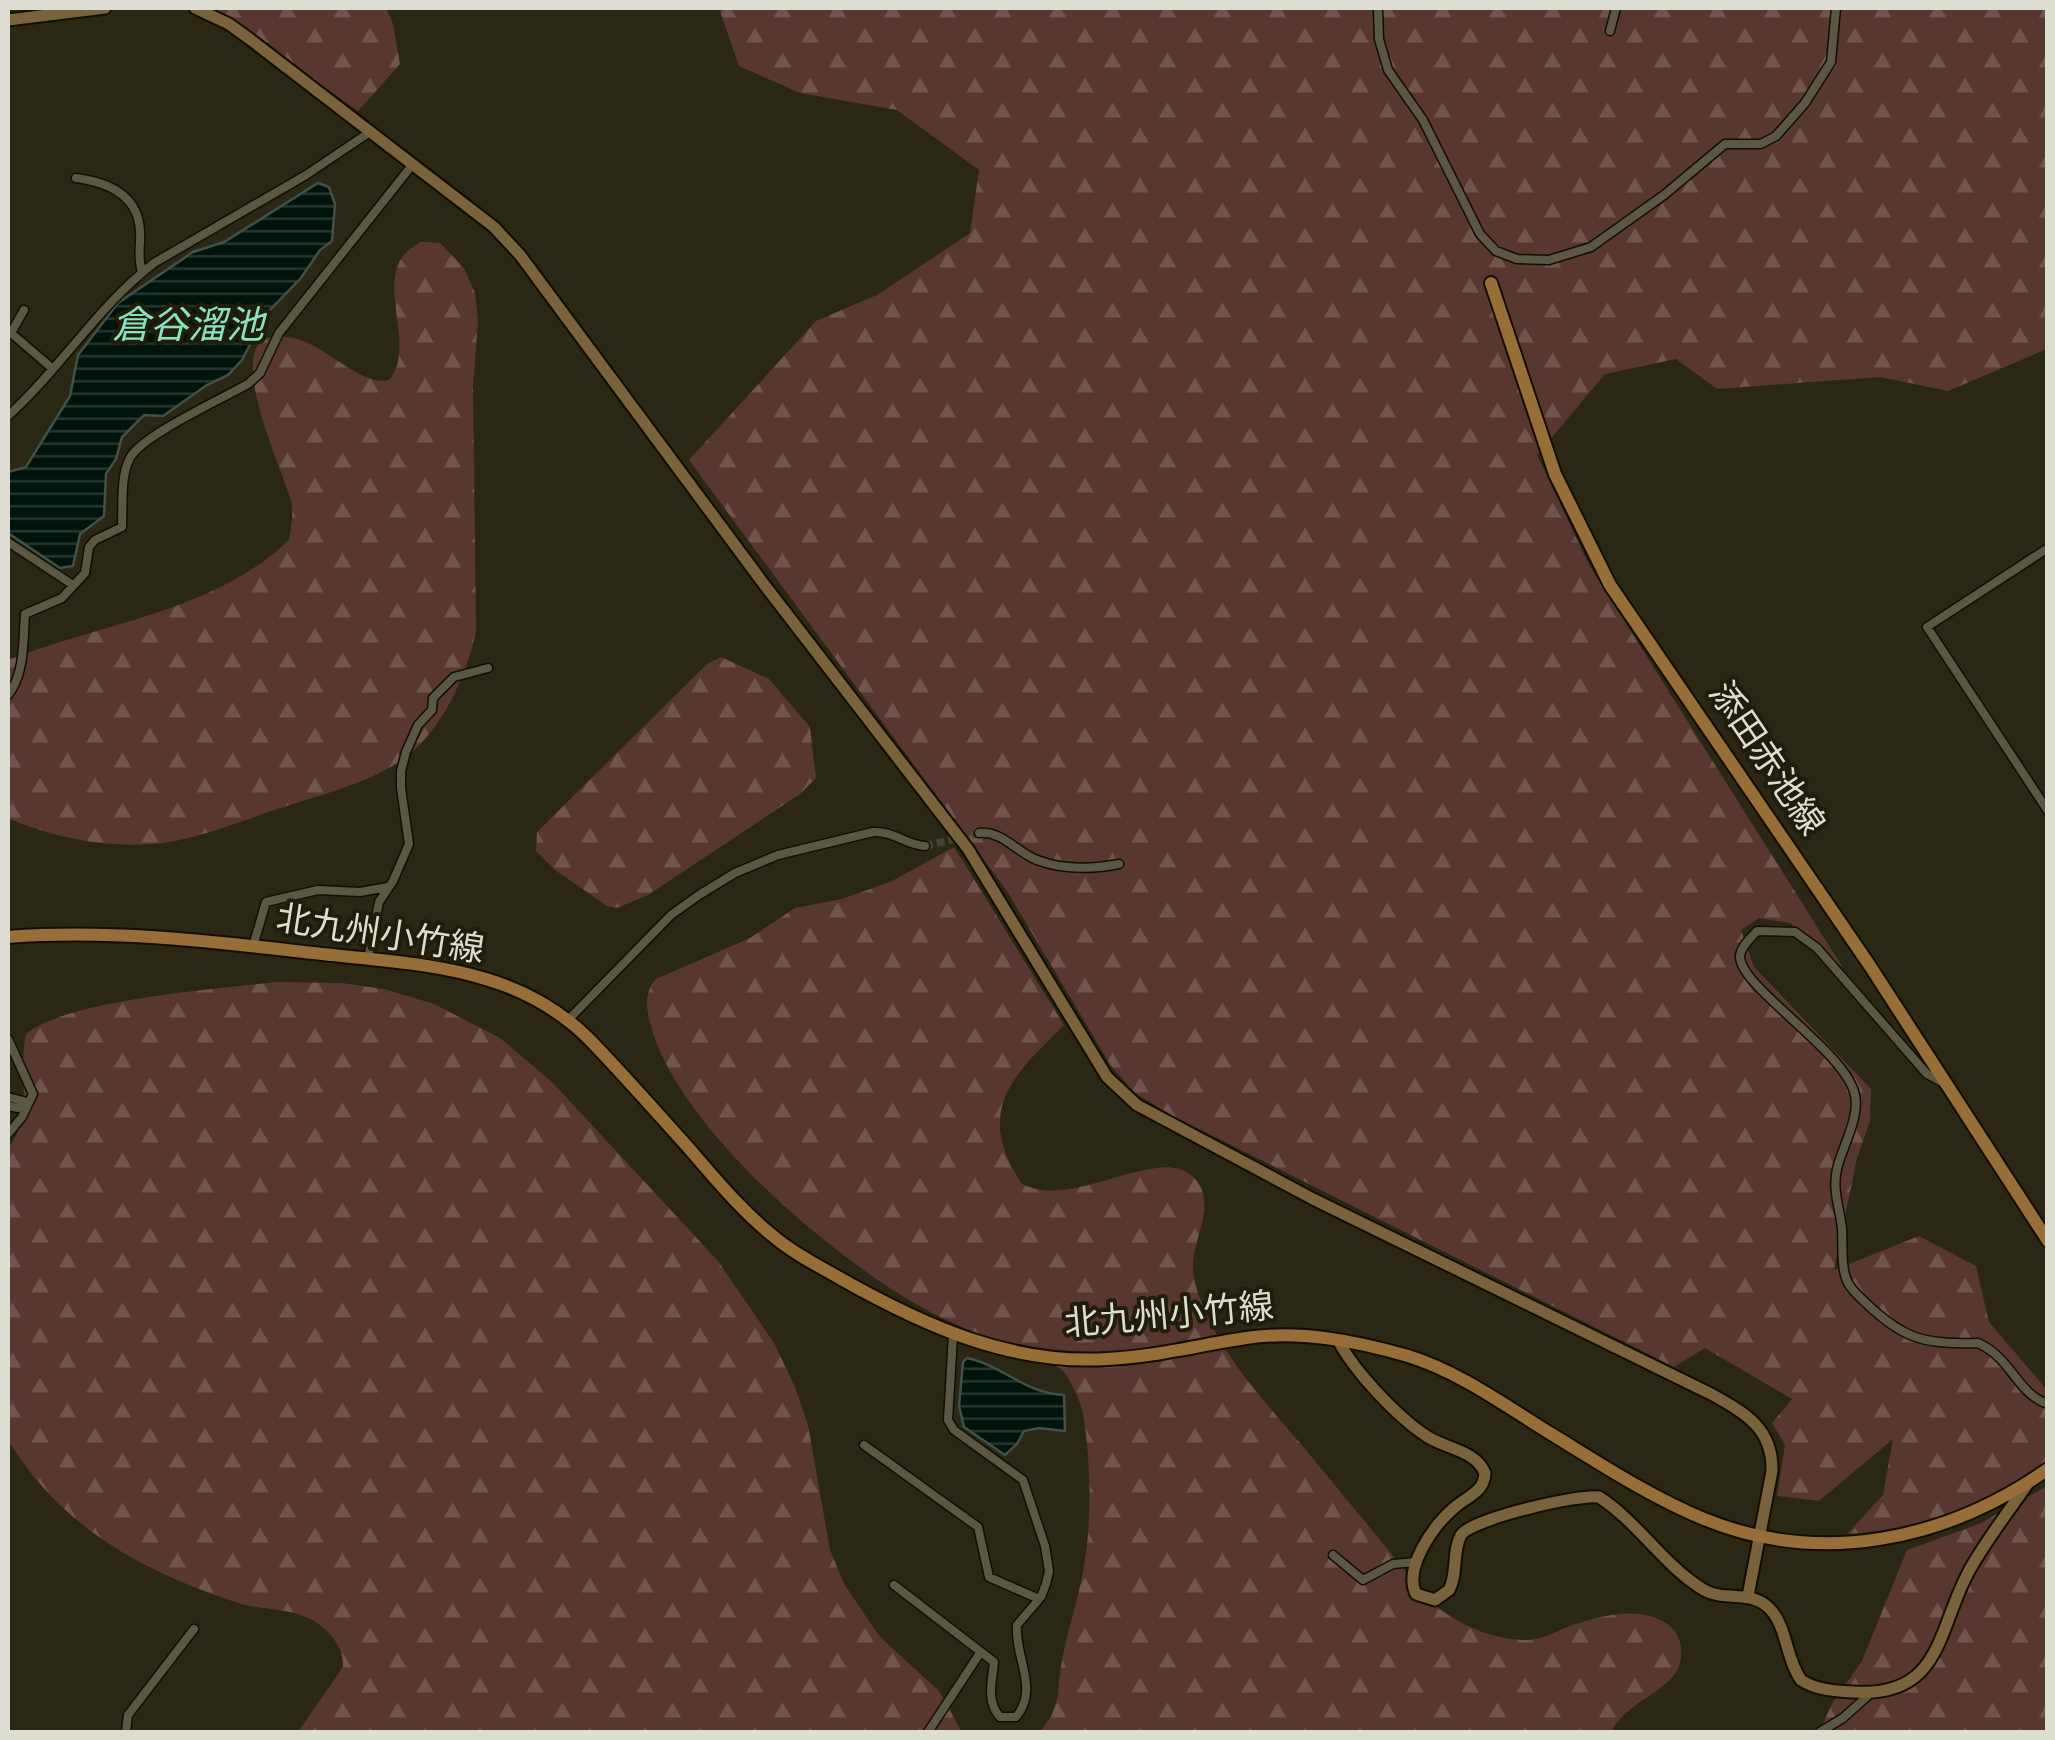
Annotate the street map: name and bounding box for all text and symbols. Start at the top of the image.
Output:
water label: 倉谷溜池 [112,306,268,346]
street label: 添田赤池線 [1703,676,1831,841]
street label: 北九州小竹線 [274,899,487,969]
street label: 北九州小竹線 [1063,1287,1275,1343]

